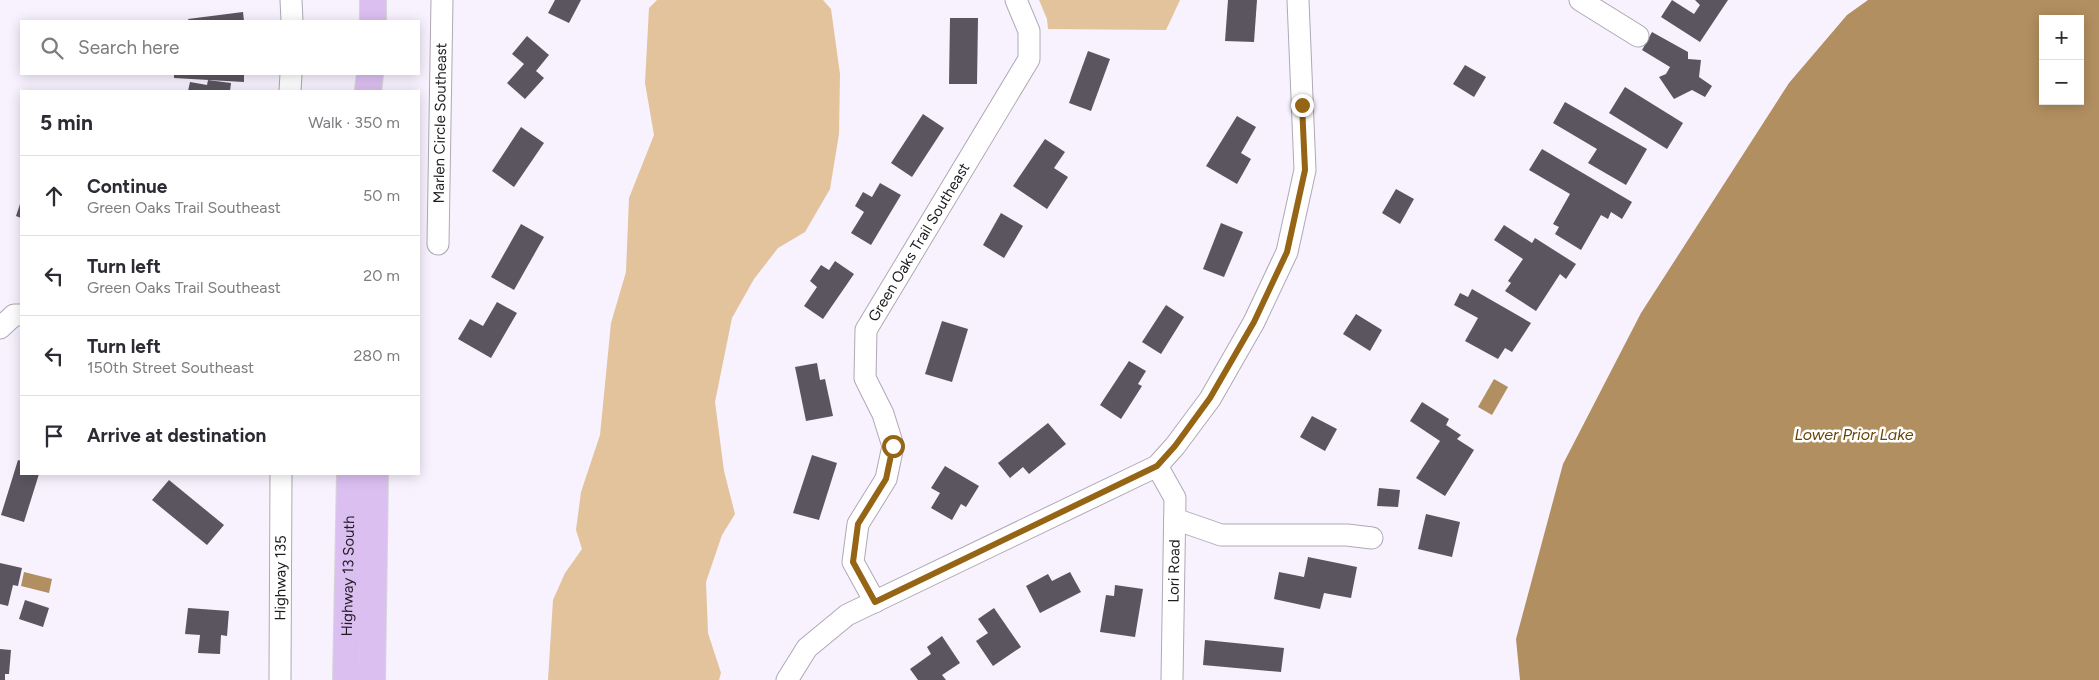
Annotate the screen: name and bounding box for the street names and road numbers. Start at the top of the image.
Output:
street label: Marlen Circle Southeast [430,42,450,203]
street label: Green Oaks Trail Southeast [864,159,974,325]
street label: Highway 13 South [338,515,358,637]
street label: Highway 135 [271,535,290,621]
street label: Lori Road [1164,539,1184,603]

